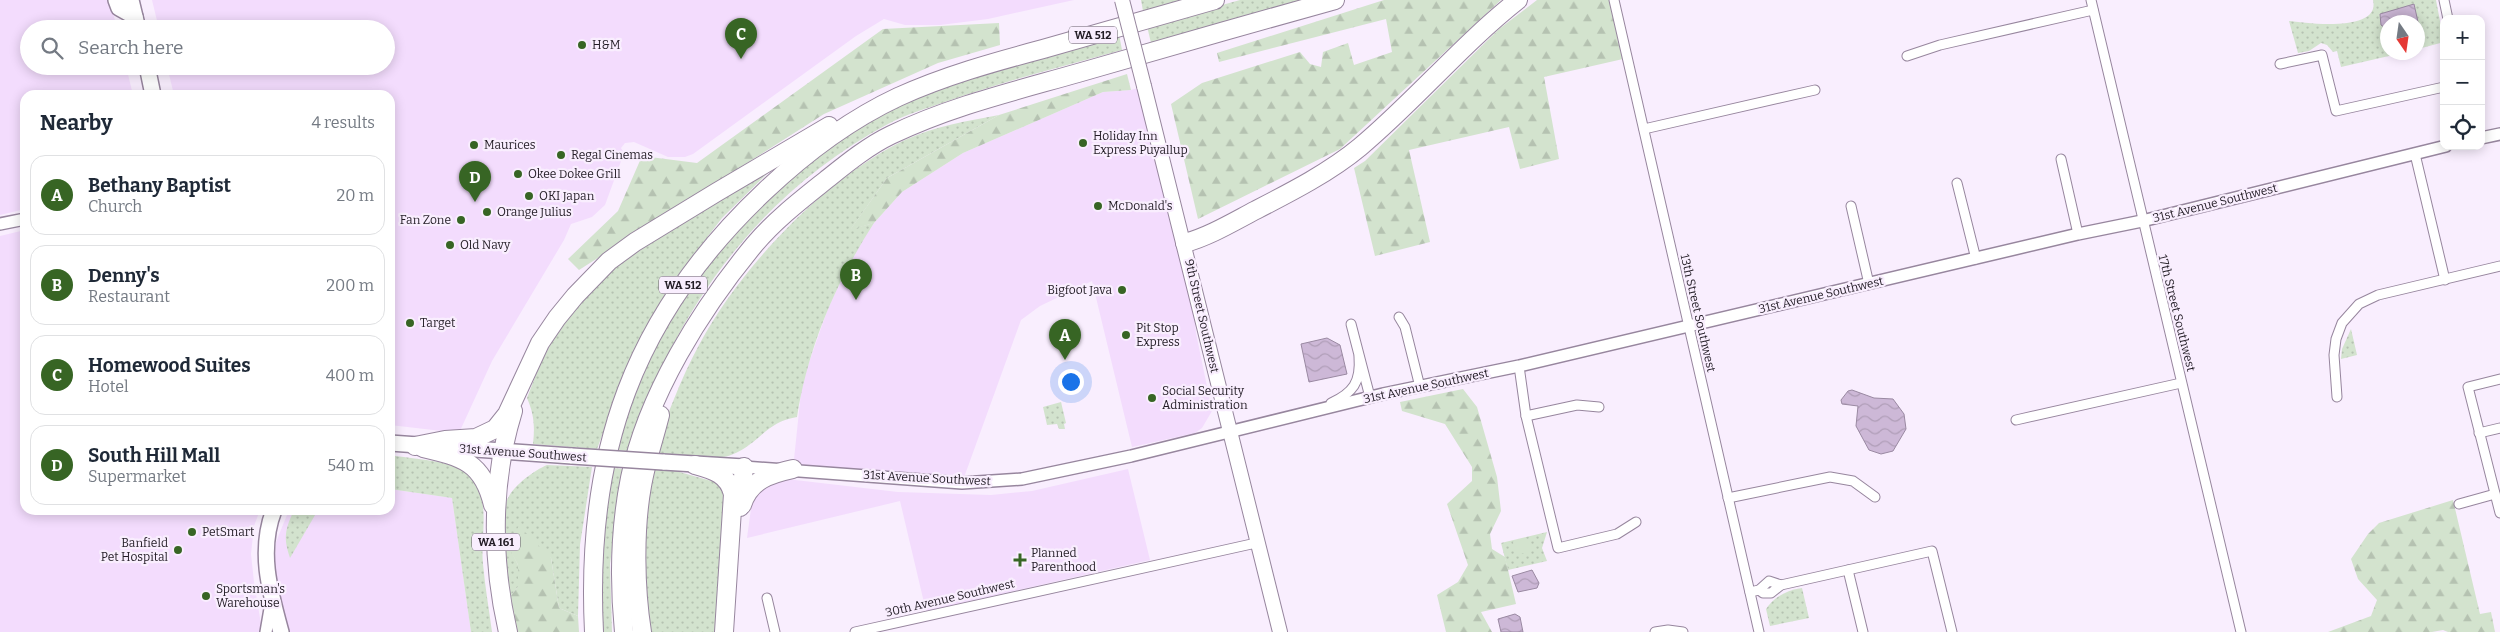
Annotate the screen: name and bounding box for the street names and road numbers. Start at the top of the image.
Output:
road number: WA 512 [1069,26,1117,44]
street label: 31st Avenue Southwest [2151,181,2279,225]
street label: 13th Street Southwest [1678,253,1719,374]
street label: 17th Street Southwest [2156,253,2198,374]
street label: 9th Street Southwest [1182,258,1222,375]
street label: 31st Avenue Southwest [1757,274,1885,316]
road number: WA 512 [659,276,707,294]
street label: 31st Avenue Southwest [1362,366,1490,406]
street label: 31st Avenue Southwest [459,442,588,464]
street label: 31st Avenue Southwest [863,468,992,488]
road number: WA 161 [472,534,520,550]
street label: 30th Avenue Southwest [884,576,1017,620]

